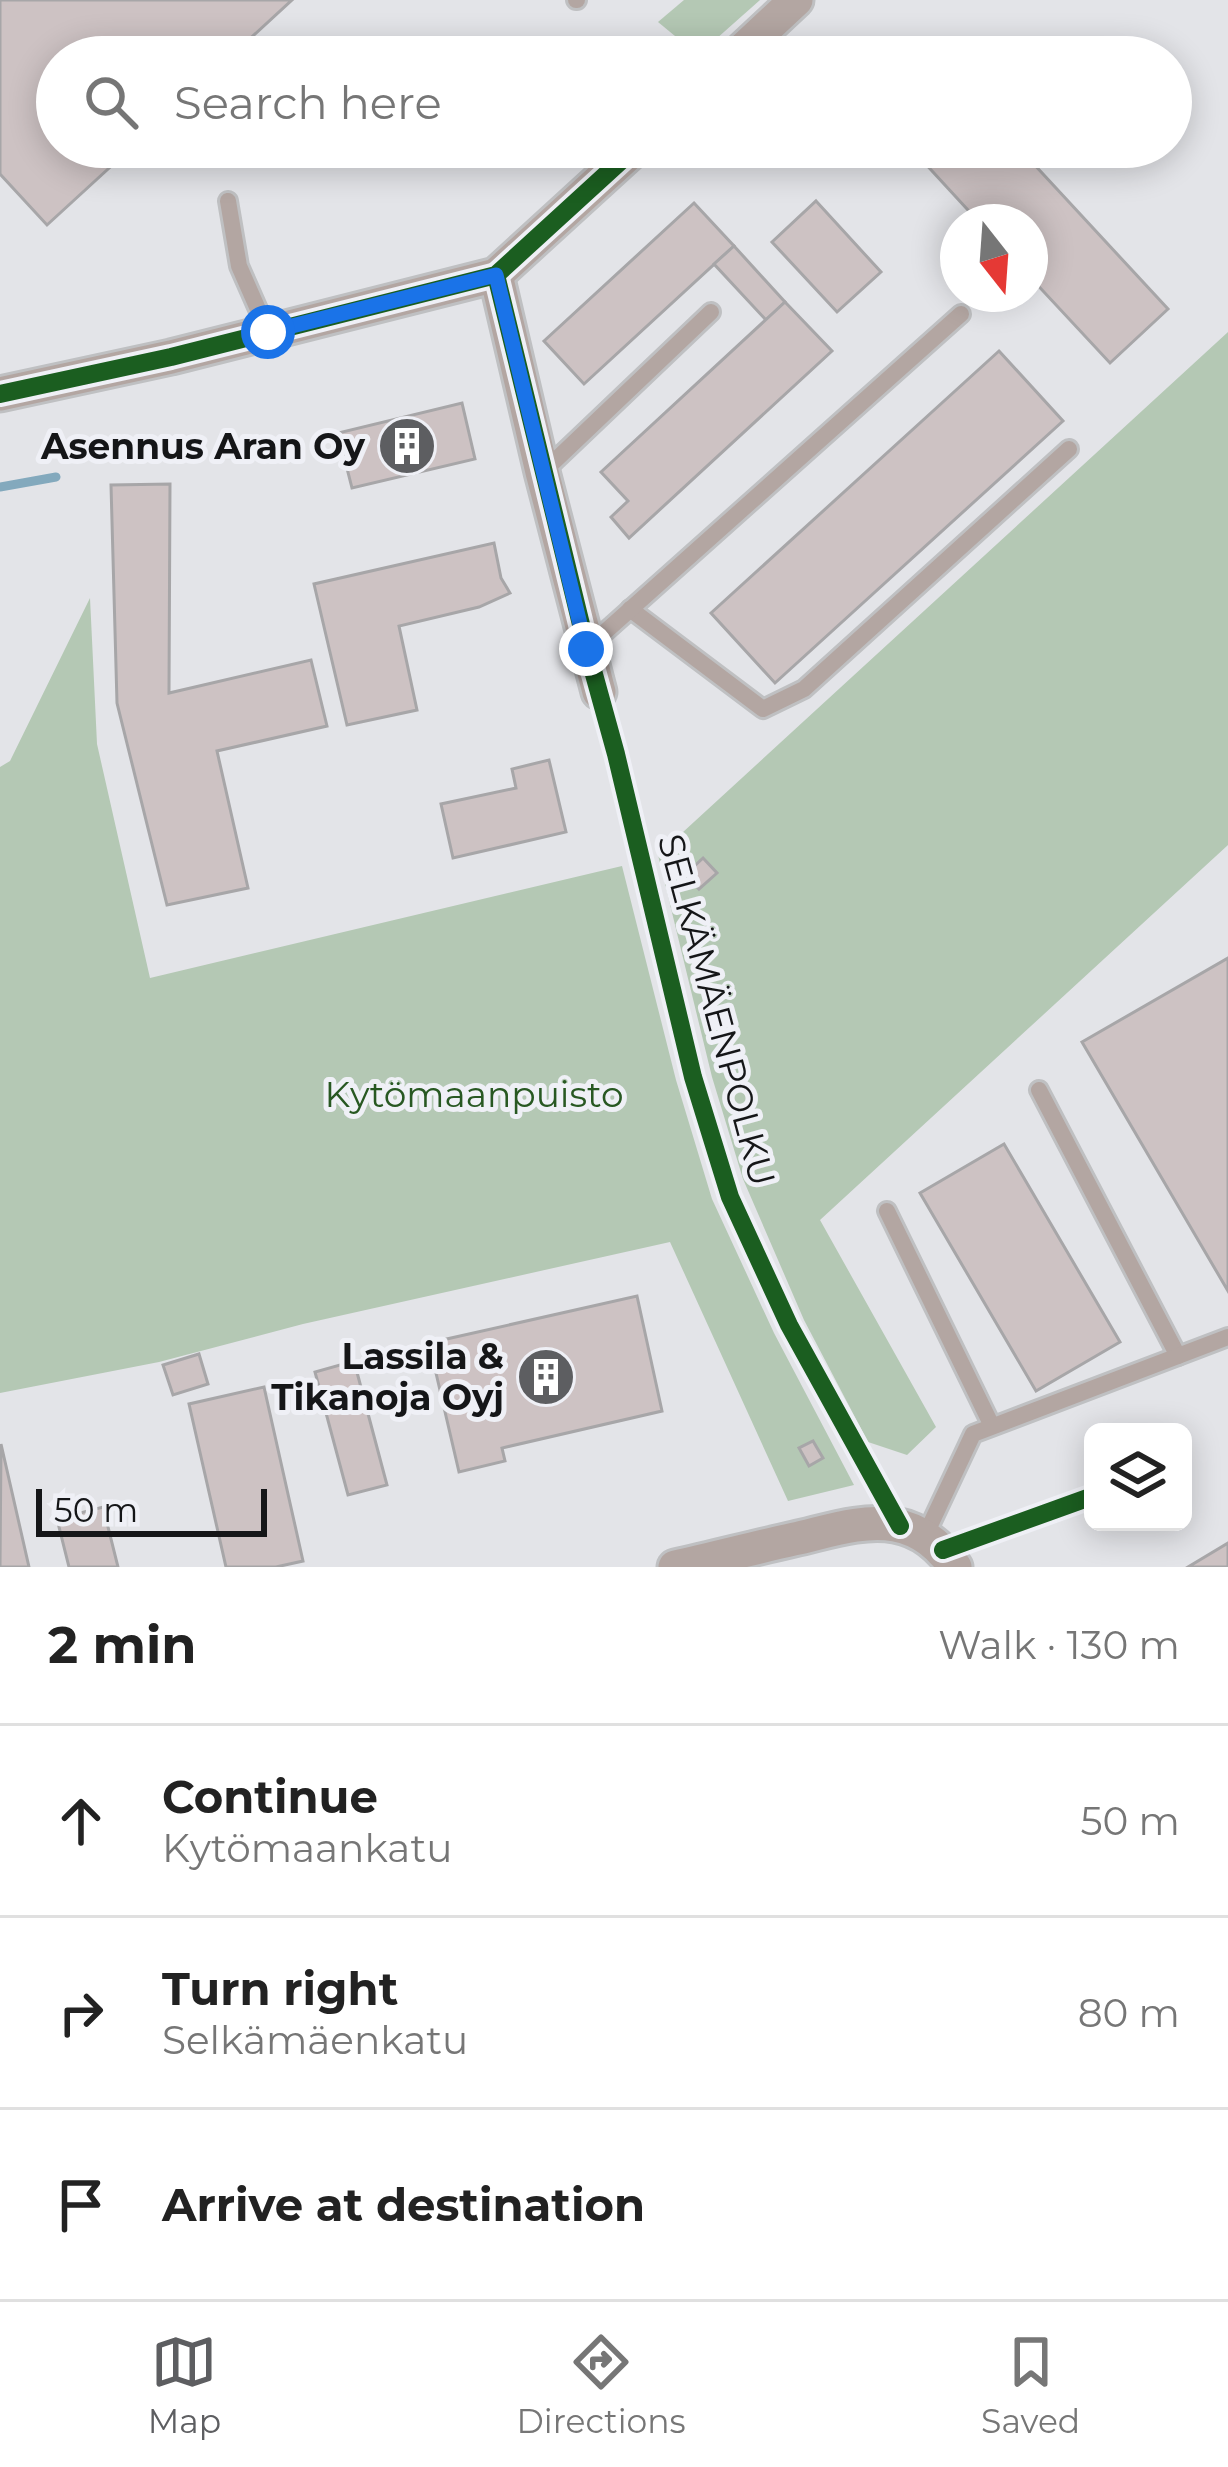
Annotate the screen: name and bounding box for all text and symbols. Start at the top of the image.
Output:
search box [36,36,1192,168]
icon: search [78,69,144,135]
text: Search here [174,75,442,130]
north arrow [940,204,1048,312]
route start [241,305,295,359]
building icon: Asennus Aran Oy [376,415,438,477]
place label: Asennus Aran Oy [40,424,365,468]
route end [559,622,613,676]
street label: SELKÄMÄENPOLKU [649,829,785,1191]
park label: Kytömaanpuisto [324,1072,624,1116]
place label: Lassila & Tikanoja Oyj [271,1334,504,1419]
building icon: Lassila & Tikanoja Oyj [515,1346,577,1408]
map controls [1084,1423,1192,1531]
button: layers [1084,1423,1192,1531]
scale bar [36,1483,267,1536]
text: 50 m [54,1490,138,1530]
text: 2 min [48,1614,197,1676]
text: Walk · 130 m [938,1621,1180,1669]
text: Continue [162,1769,378,1824]
icon: ahead [48,1788,114,1854]
text: 50 m [1081,1797,1180,1845]
text: Kytömaankatu [162,1824,452,1872]
text: Turn right [162,1961,398,2016]
icon: right [48,1980,114,2046]
text: 80 m [1078,1989,1180,2037]
text: Selkämäenkatu [162,2016,468,2064]
icon: arrive [48,2172,114,2238]
text: Arrive at destination [162,2177,645,2232]
tab: Map [148,2329,221,2441]
tab: Directions [517,2329,686,2441]
tab: Saved [981,2329,1080,2441]

